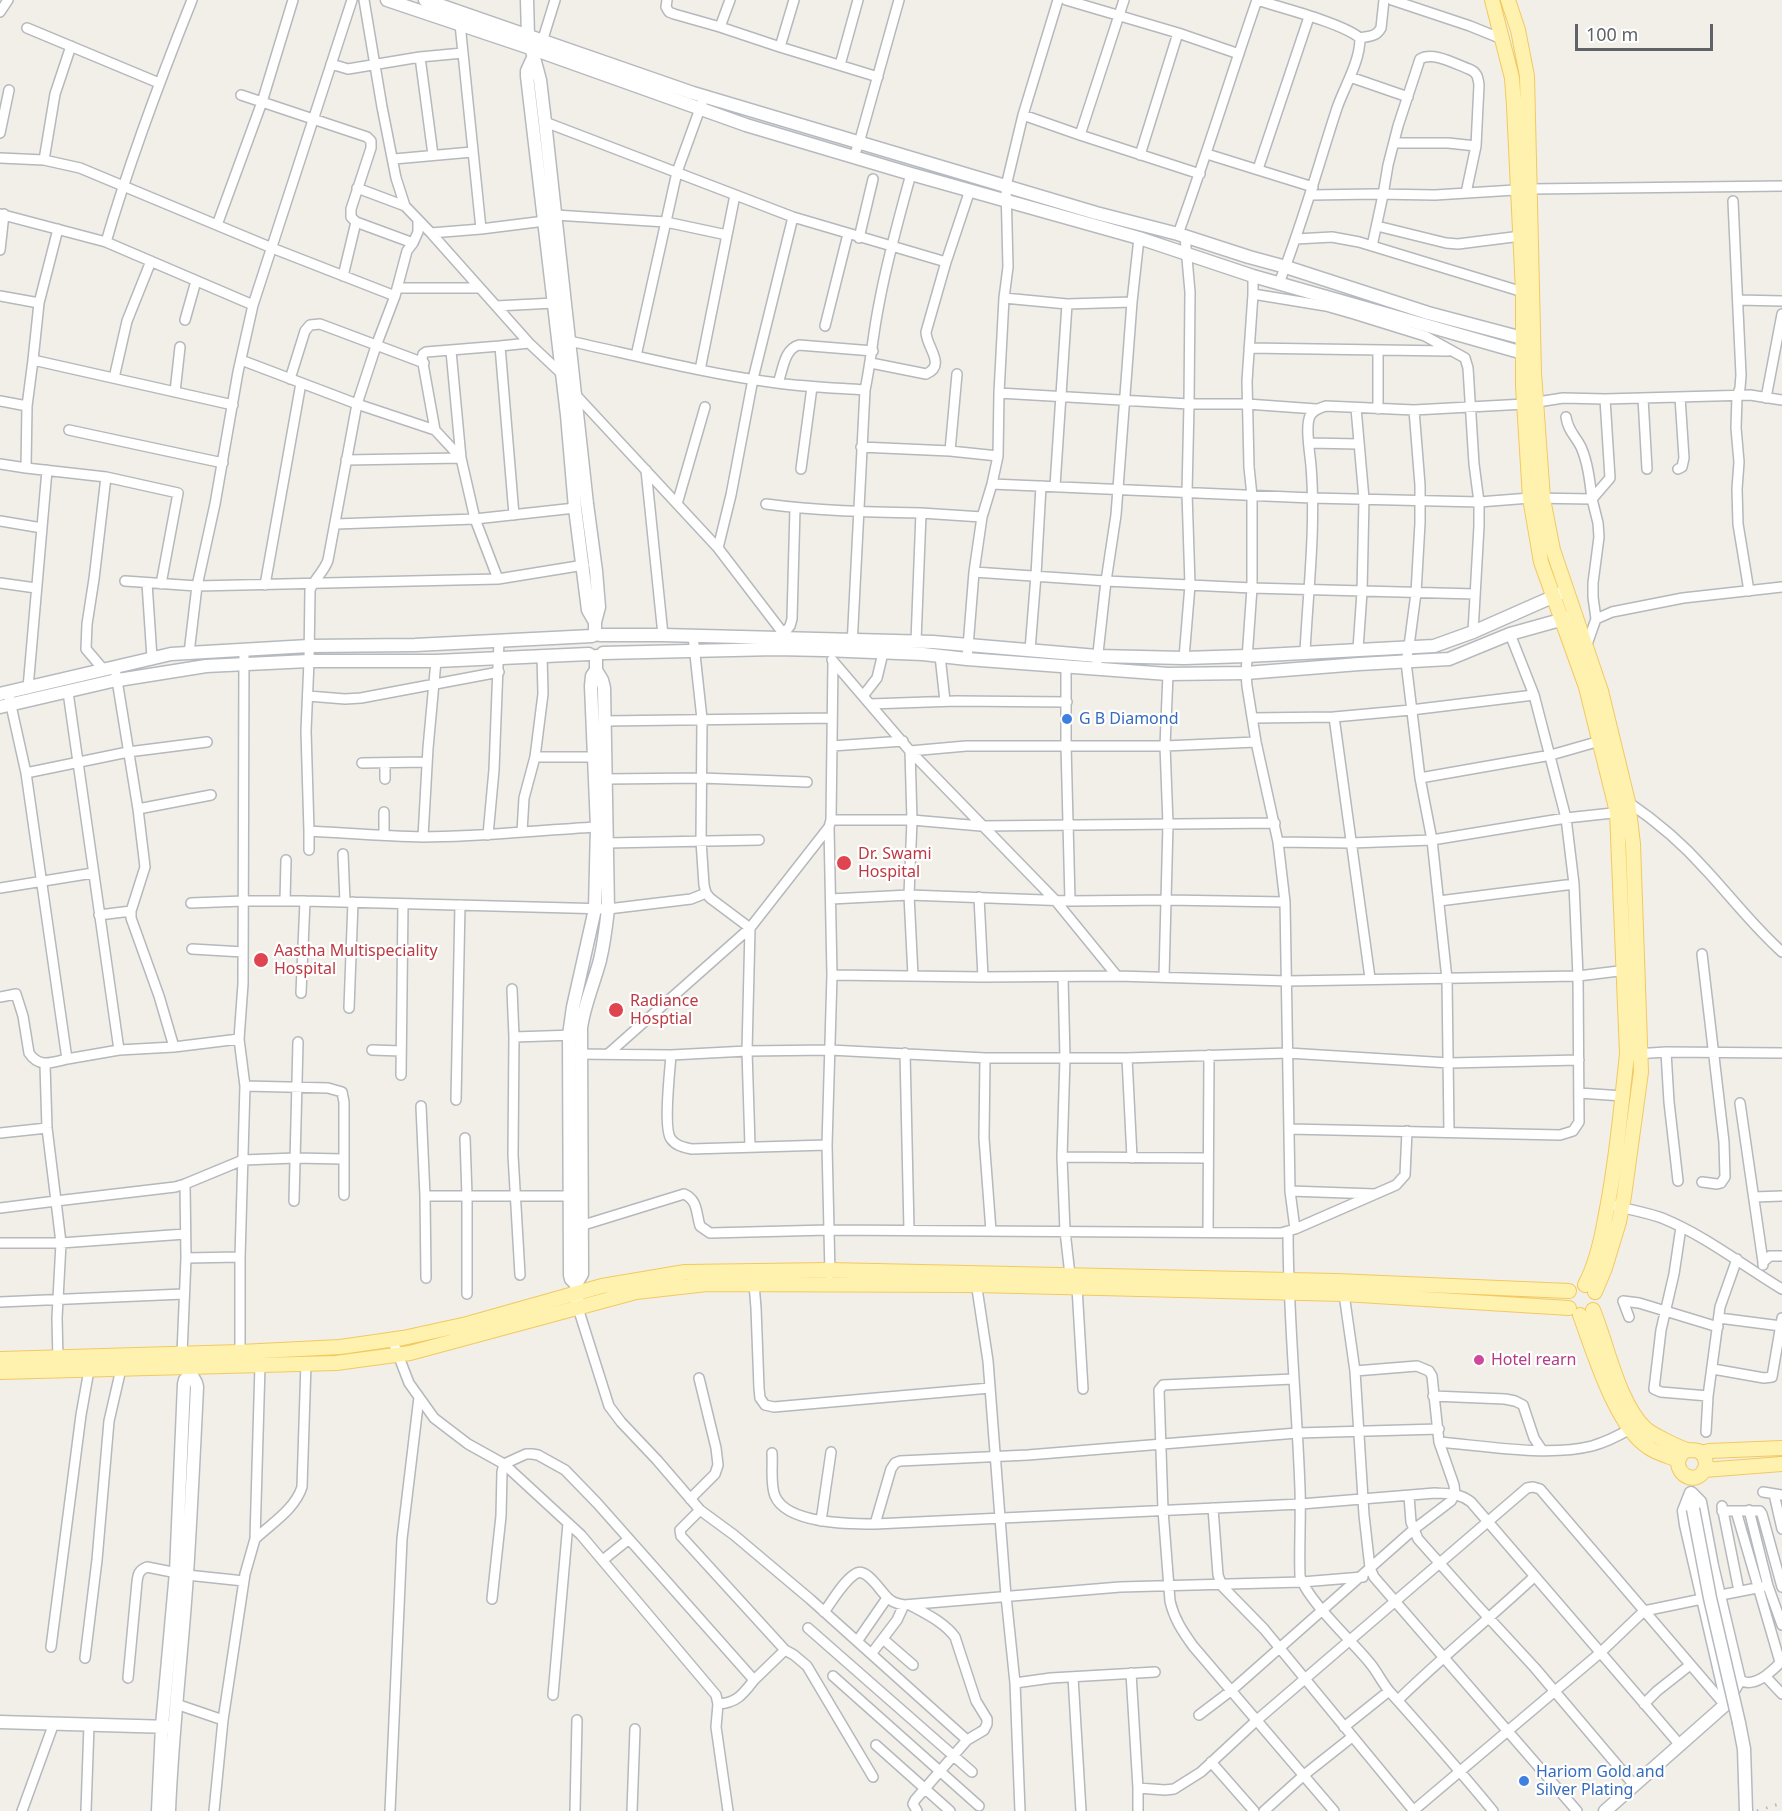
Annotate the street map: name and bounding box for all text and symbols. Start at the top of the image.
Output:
scale bar [1578,12,1716,50]
text: 100 m [1586,22,1638,46]
place label: G B Diamond [1079,709,1179,729]
marker: G B Diamond [1060,712,1074,726]
place label: Dr. Swami Hospital [858,844,932,882]
marker: Dr. Swami Hospital [835,854,853,872]
place label: Aastha Multispeciality Hospital [274,941,438,979]
marker: Aastha Multispeciality Hospital [252,951,270,969]
place label: Radiance Hosptial [630,991,698,1029]
marker: Radiance Hosptial [607,1001,625,1019]
place label: Hotel rearn [1491,1350,1576,1370]
marker: Hotel rearn [1472,1353,1486,1367]
place label: Hariom Gold and Silver Plating [1536,1762,1665,1800]
marker: Hariom Gold and Silver Plating [1517,1774,1531,1788]

